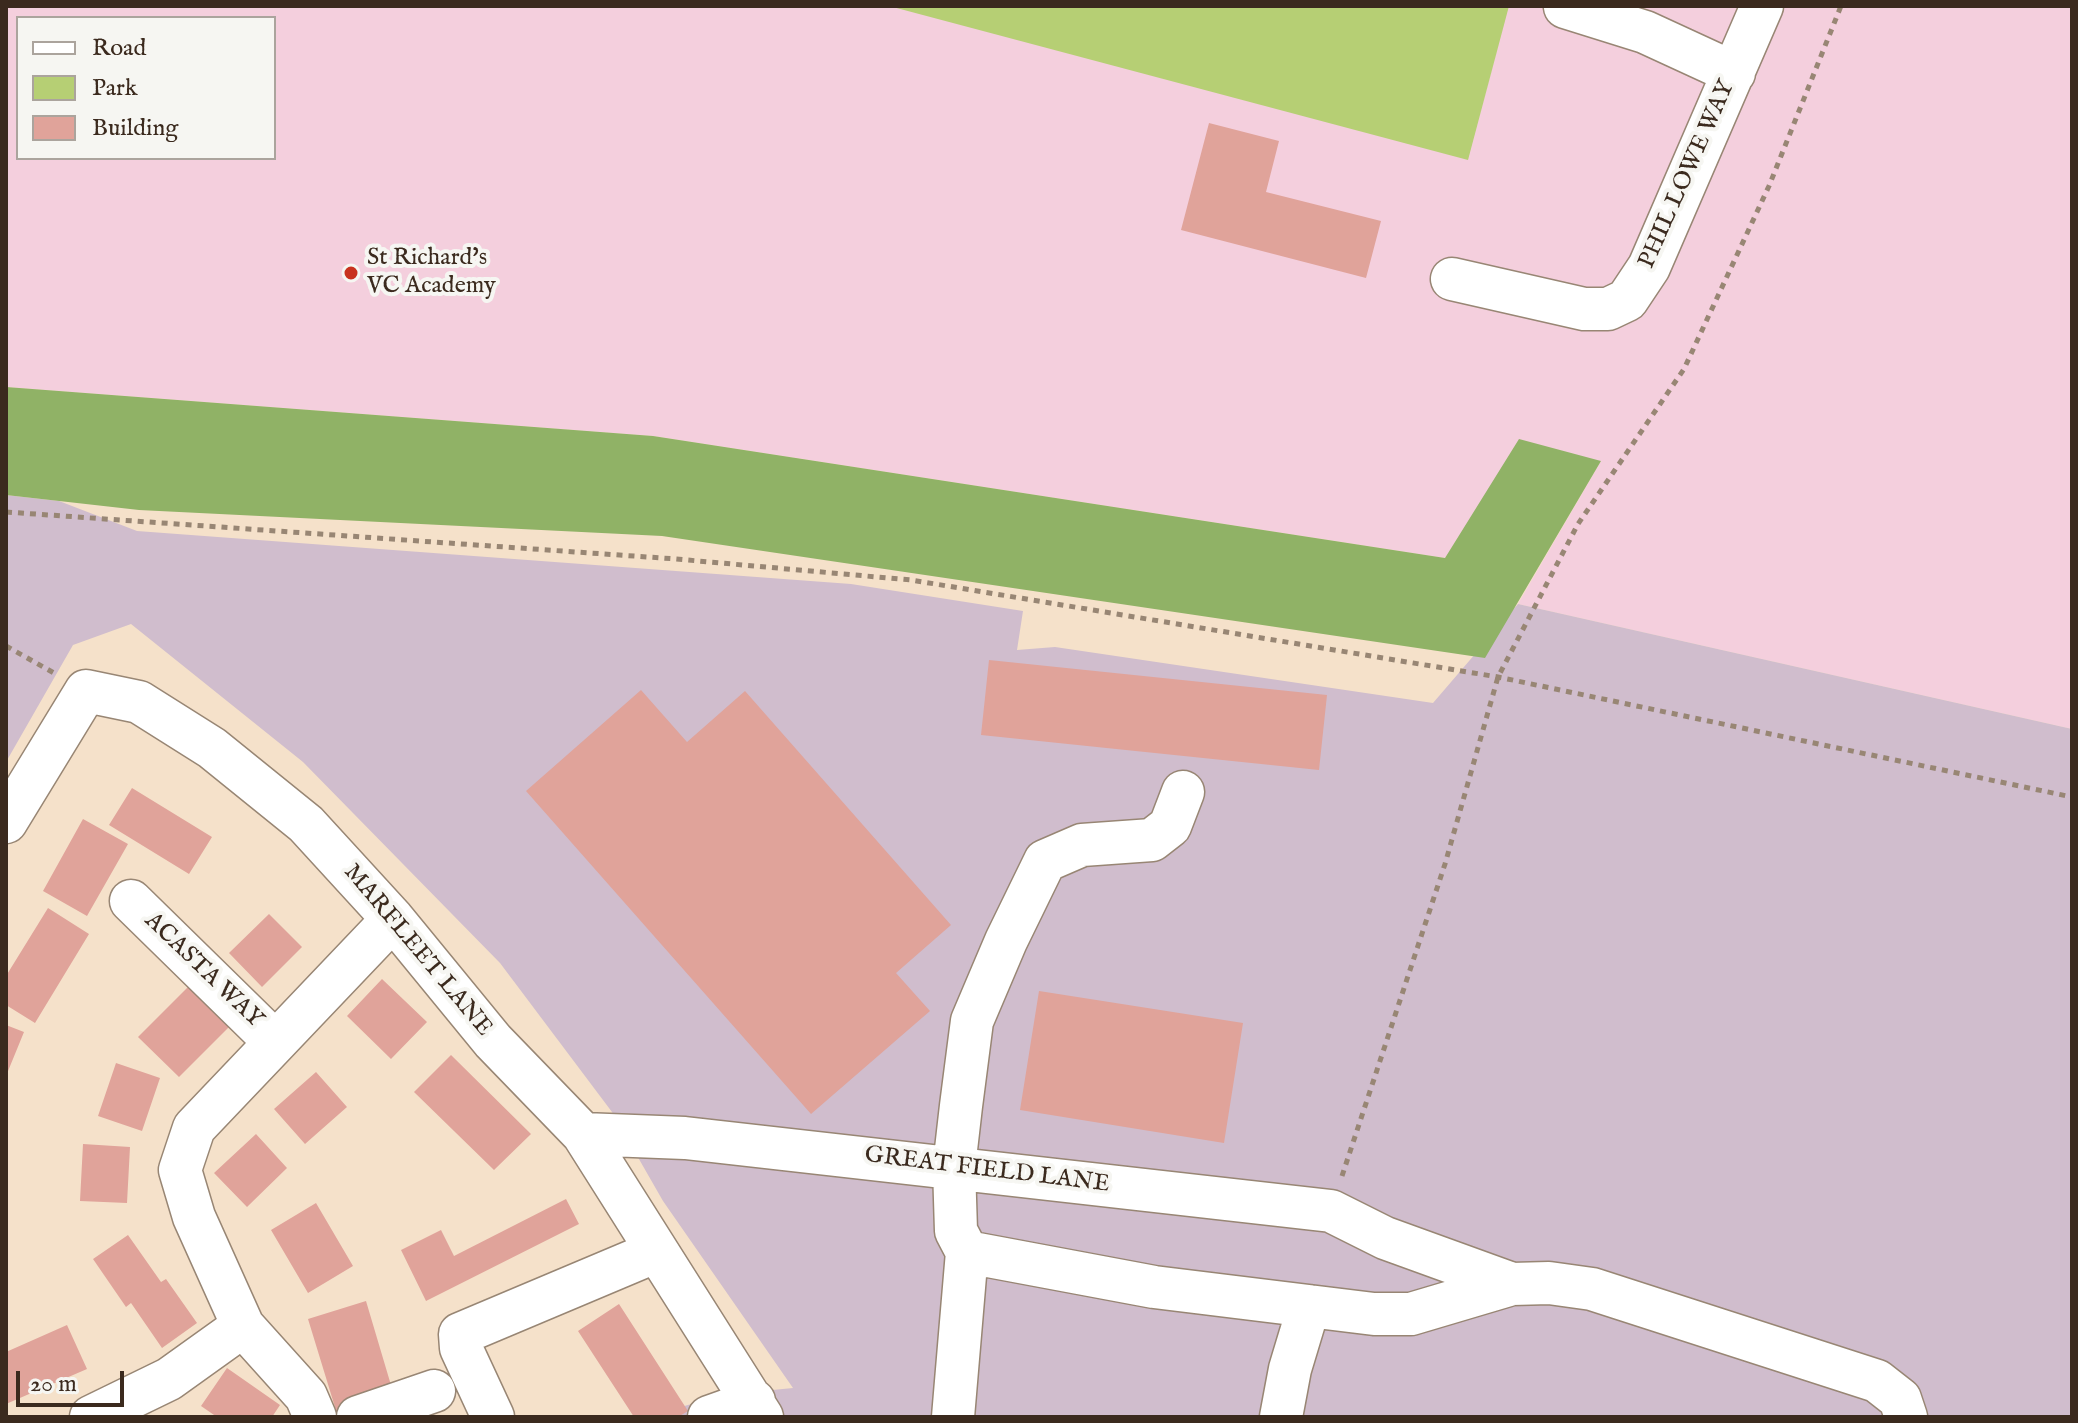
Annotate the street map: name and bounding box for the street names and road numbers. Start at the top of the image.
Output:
street label: PHIL LOWE WAY [1634,77,1742,273]
street label: MARFLEET LANE [337,859,497,1043]
street label: ACASTA WAY [138,907,268,1035]
street label: GREAT FIELD LANE [863,1142,1111,1200]

